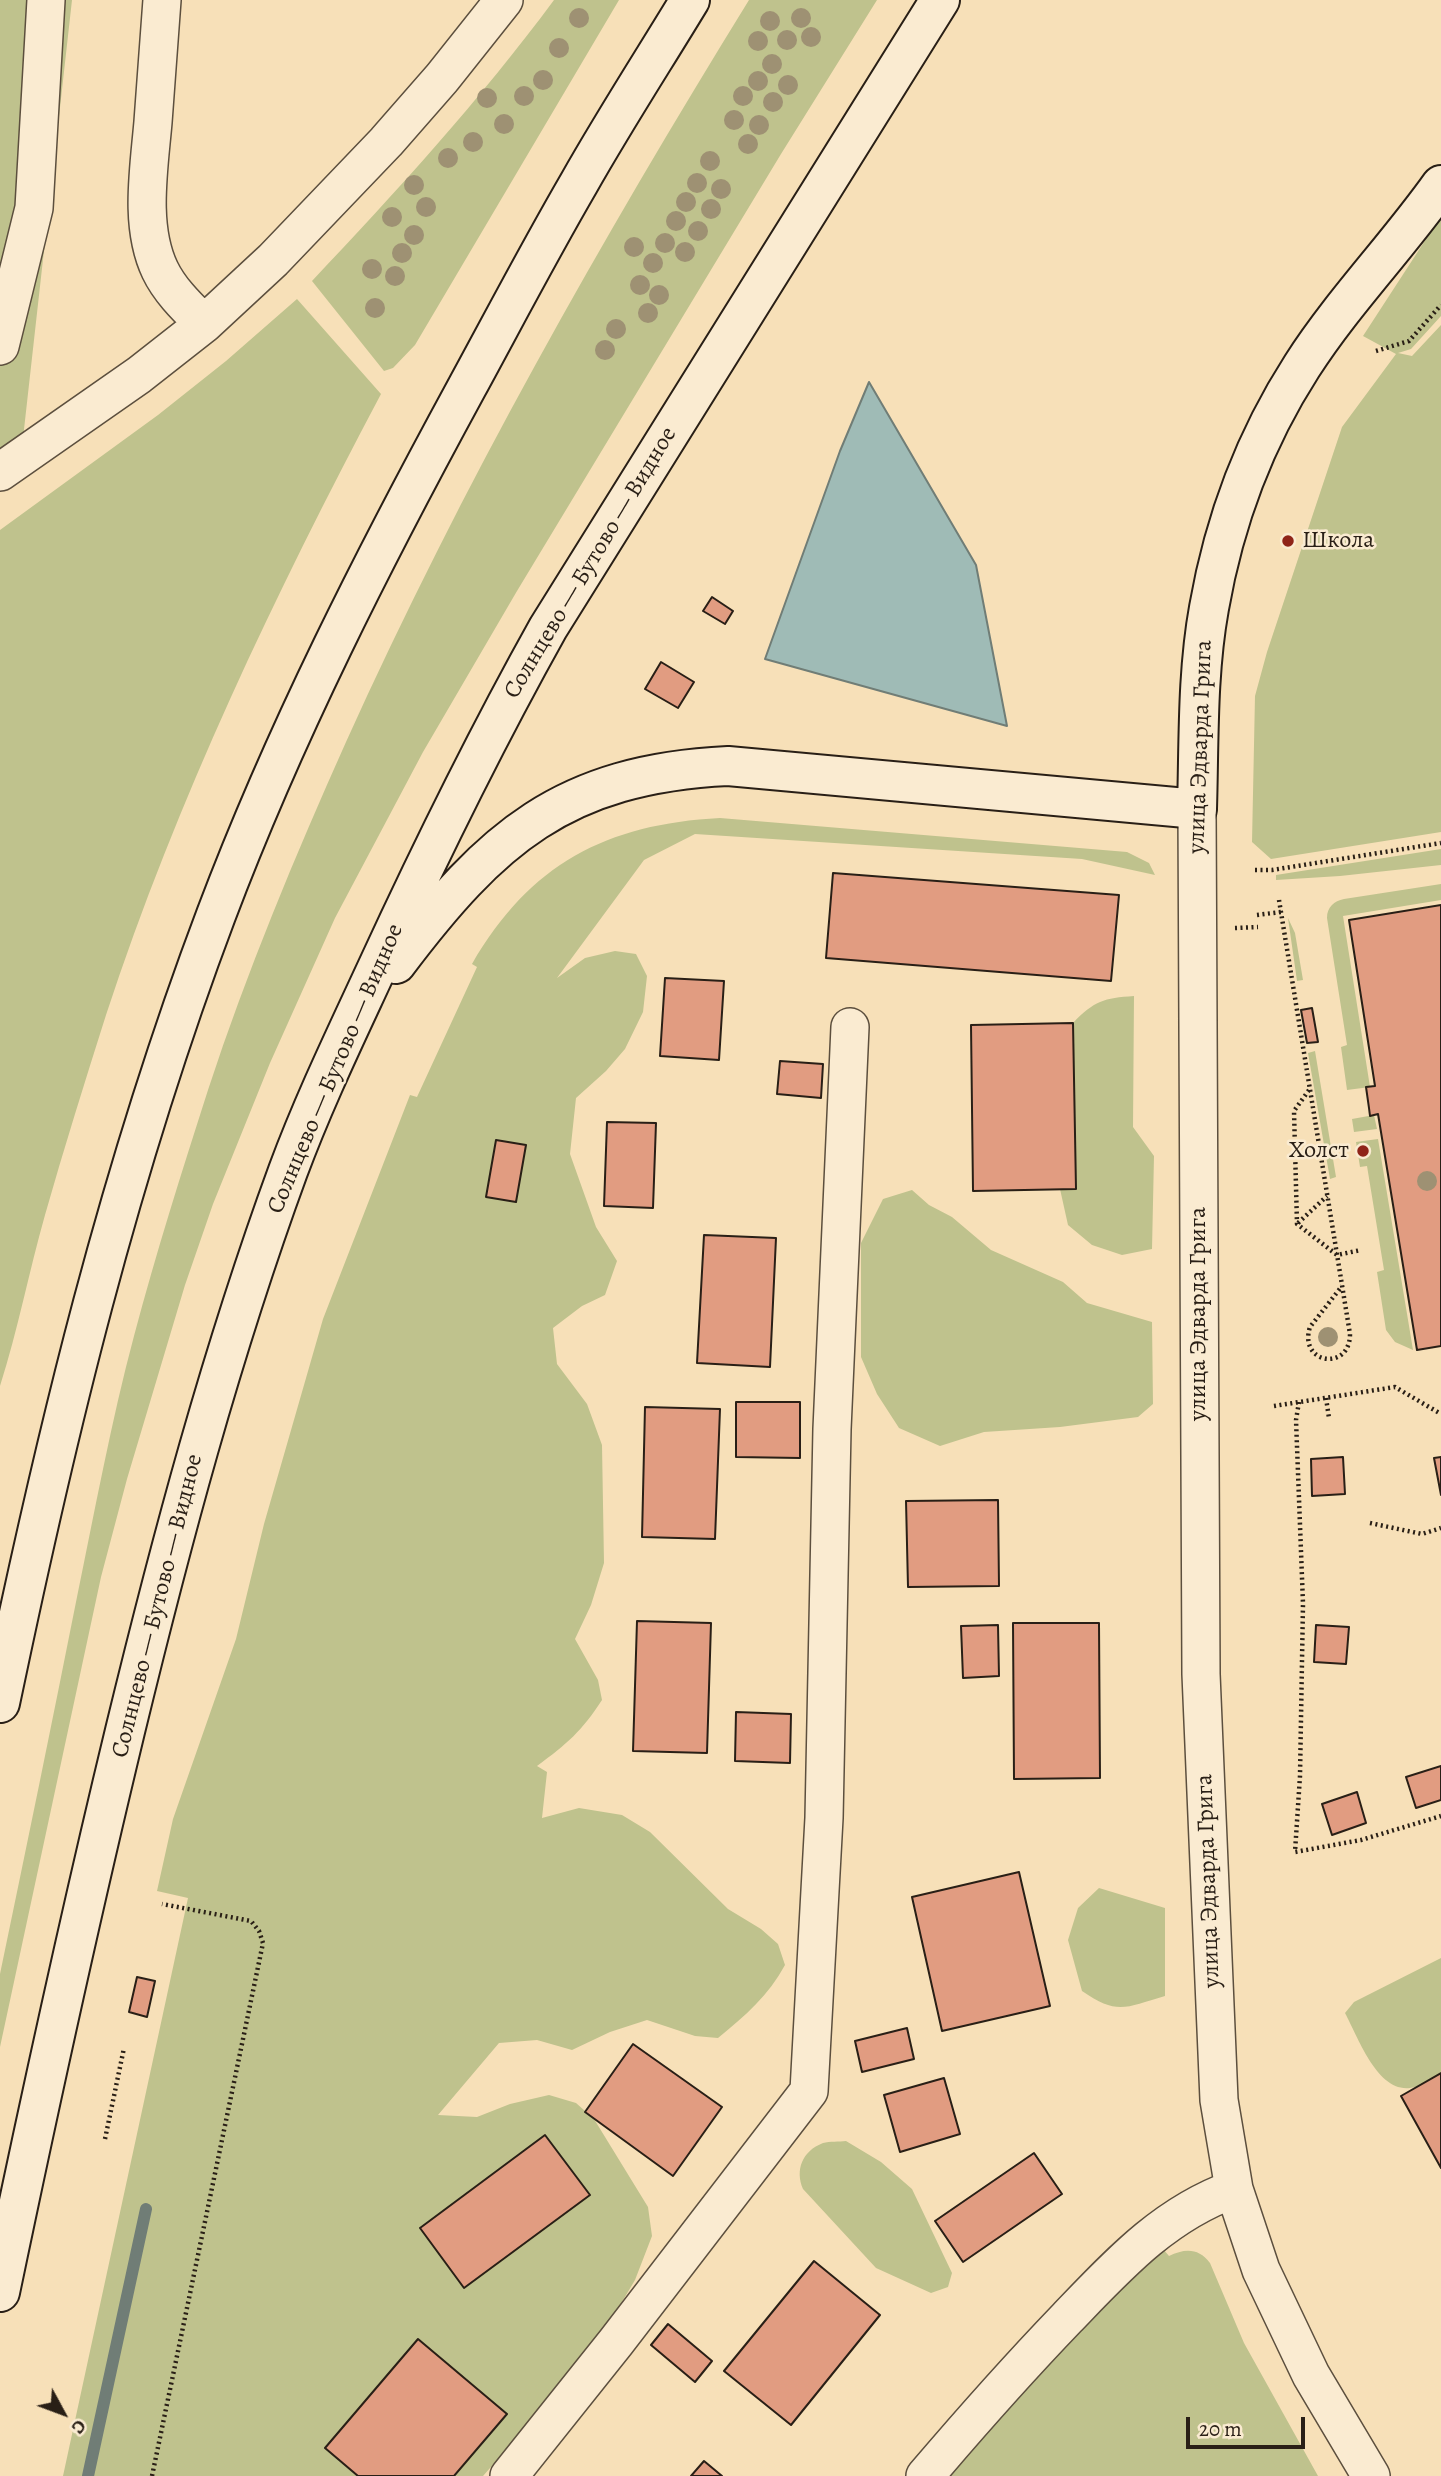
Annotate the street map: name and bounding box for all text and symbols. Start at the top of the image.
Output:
street label: Солнцево — Бутово — Видное [498,422,684,704]
place label: Школа [1302,527,1374,555]
marker: Школа [1280,533,1296,549]
street label: улица Эдварда Грига [1183,640,1219,854]
street label: Солнцево — Бутово — Видное [262,920,410,1218]
place label: Холст [1289,1137,1349,1165]
marker: Холст [1355,1143,1371,1159]
street label: улица Эдварда Грига [1185,1207,1213,1421]
street label: Солнцево — Бутово — Видное [106,1451,210,1761]
street label: улица Эдварда Грига [1191,1774,1227,1988]
north arrow [28,2378,98,2448]
scale bar [1189,2402,1308,2446]
text: С [65,2414,93,2440]
text: 20 m [1199,2415,1242,2443]

